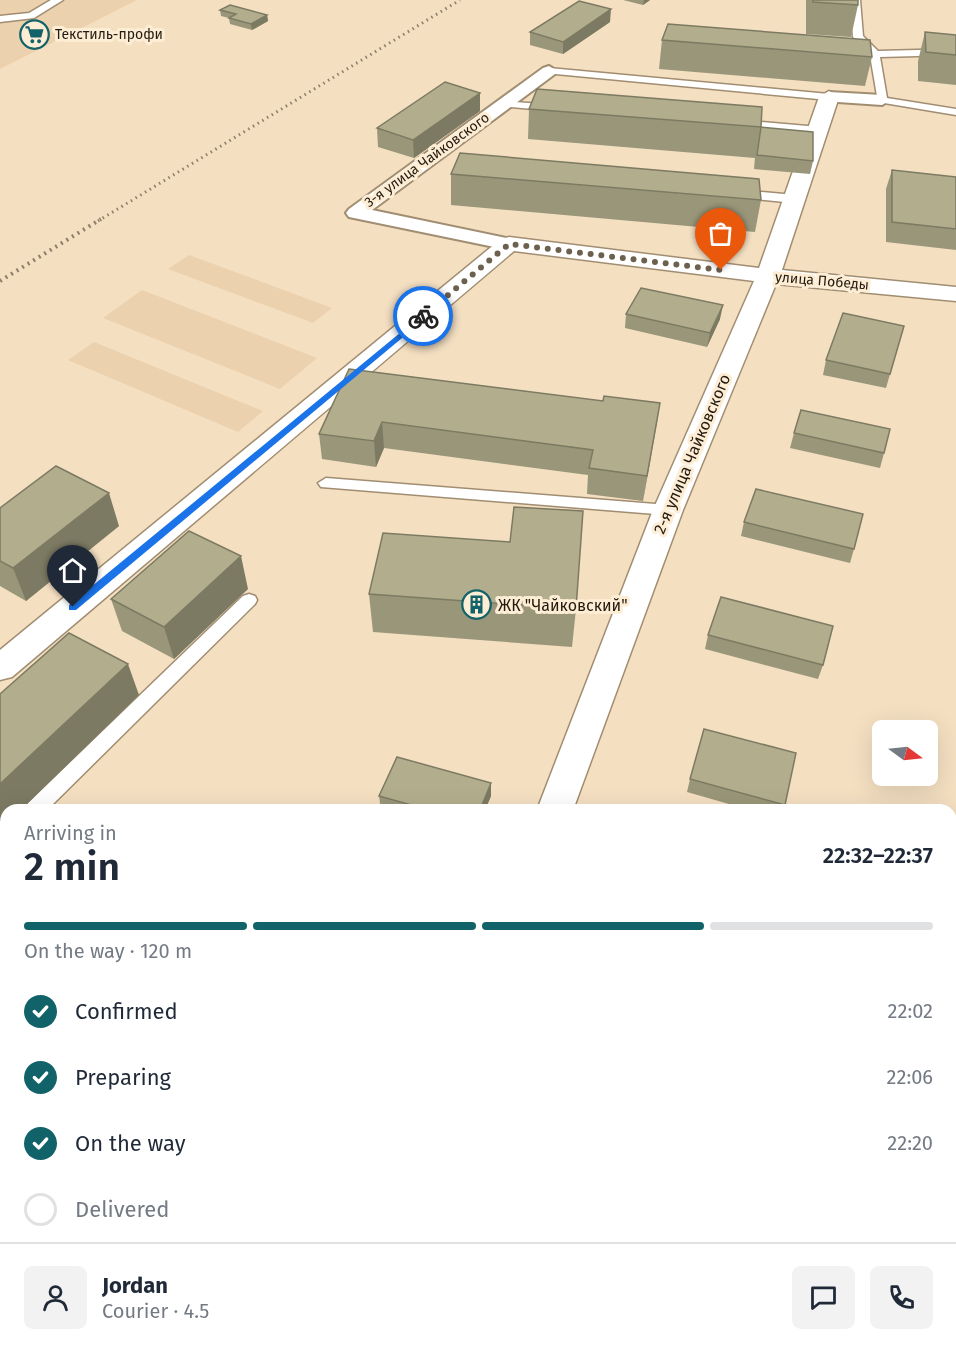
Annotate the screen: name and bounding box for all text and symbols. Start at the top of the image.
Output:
supermarket icon: Текстиль-профи [18,18,50,50]
place label: Текстиль-профи [55,26,163,43]
street label: 3-я улица Чайковского [361,109,493,211]
pin [695,208,746,270]
icon: bag [704,217,737,250]
street label: улица Победы [774,268,870,294]
courier [393,286,453,346]
icon: bike [407,300,440,333]
street label: 2-я улица Чайковского [650,371,734,537]
pin [47,545,98,607]
icon: home [56,554,89,587]
building icon: ЖК "Чайковский" [461,589,493,621]
place label: ЖК "Чайковский" [498,596,628,615]
north arrow [872,720,938,786]
map controls [872,720,938,786]
text: Arriving in [24,821,117,845]
text: 22:32–22:37 [823,842,933,869]
text: 2 min [24,844,120,890]
text: On the way · 120 m [24,939,192,963]
icon: check [24,995,57,1028]
text: Confirmed [75,998,178,1025]
text: 22:02 [888,999,933,1023]
icon: check [24,1061,57,1094]
text: Preparing [75,1064,171,1091]
text: 22:06 [887,1065,933,1089]
icon: check [24,1127,57,1160]
text: On the way [75,1130,186,1157]
text: 22:20 [887,1131,933,1155]
text: Delivered [75,1196,170,1223]
button: person [24,1266,87,1329]
button: chat [792,1266,855,1329]
button: phone [870,1266,933,1329]
text: Jordan [102,1272,168,1299]
text: Courier · 4.5 [102,1299,209,1323]

